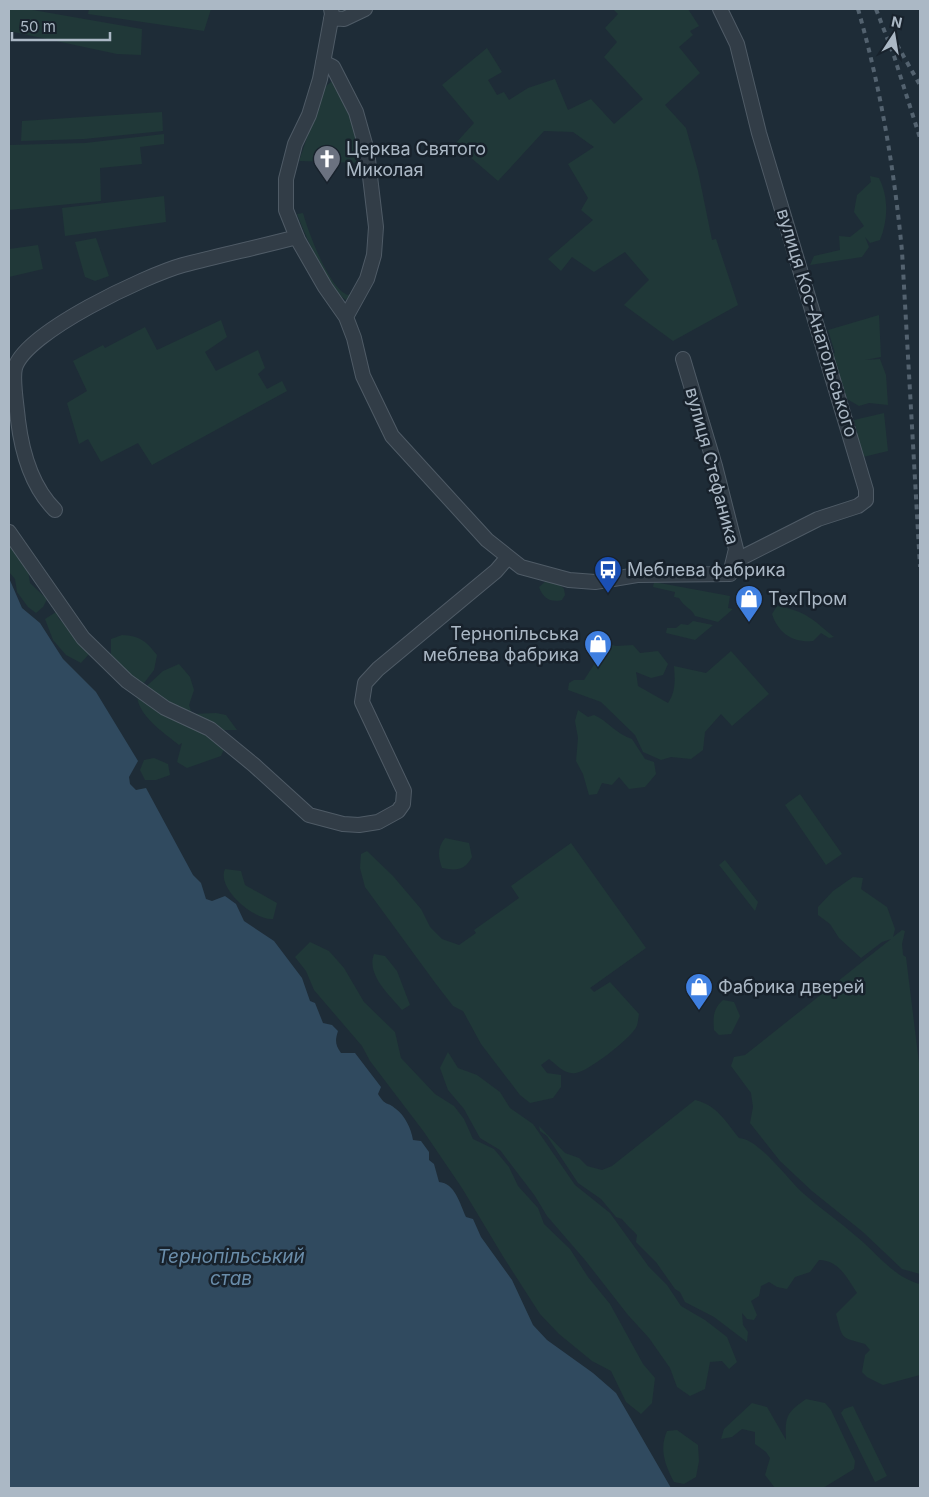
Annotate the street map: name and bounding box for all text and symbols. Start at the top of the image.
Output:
scale bar [12,10,110,42]
north arrow [869,10,919,60]
text: N [890,12,904,31]
text: 50 m [20,17,56,36]
place label: Церква Святого Миколая [346,138,486,180]
church icon: Церква Святого Миколая [312,144,342,183]
street label: вулиця Кос-Анатольського [773,206,862,440]
street label: вулиця Стефаника [681,385,744,547]
bus stop icon: Меблева фабрика [593,555,623,594]
place label: Меблева фабрика [627,559,786,580]
shop icon: ТехПром [734,584,764,623]
place label: ТехПром [768,588,847,609]
place label: Тернопільська меблева фабрика [423,623,579,665]
shop icon: Тернопільська меблева фабрика [583,629,613,668]
shop icon: Фабрика дверей [684,972,714,1011]
place label: Фабрика дверей [718,976,864,997]
water label: Тернопільський став [157,1245,305,1290]

